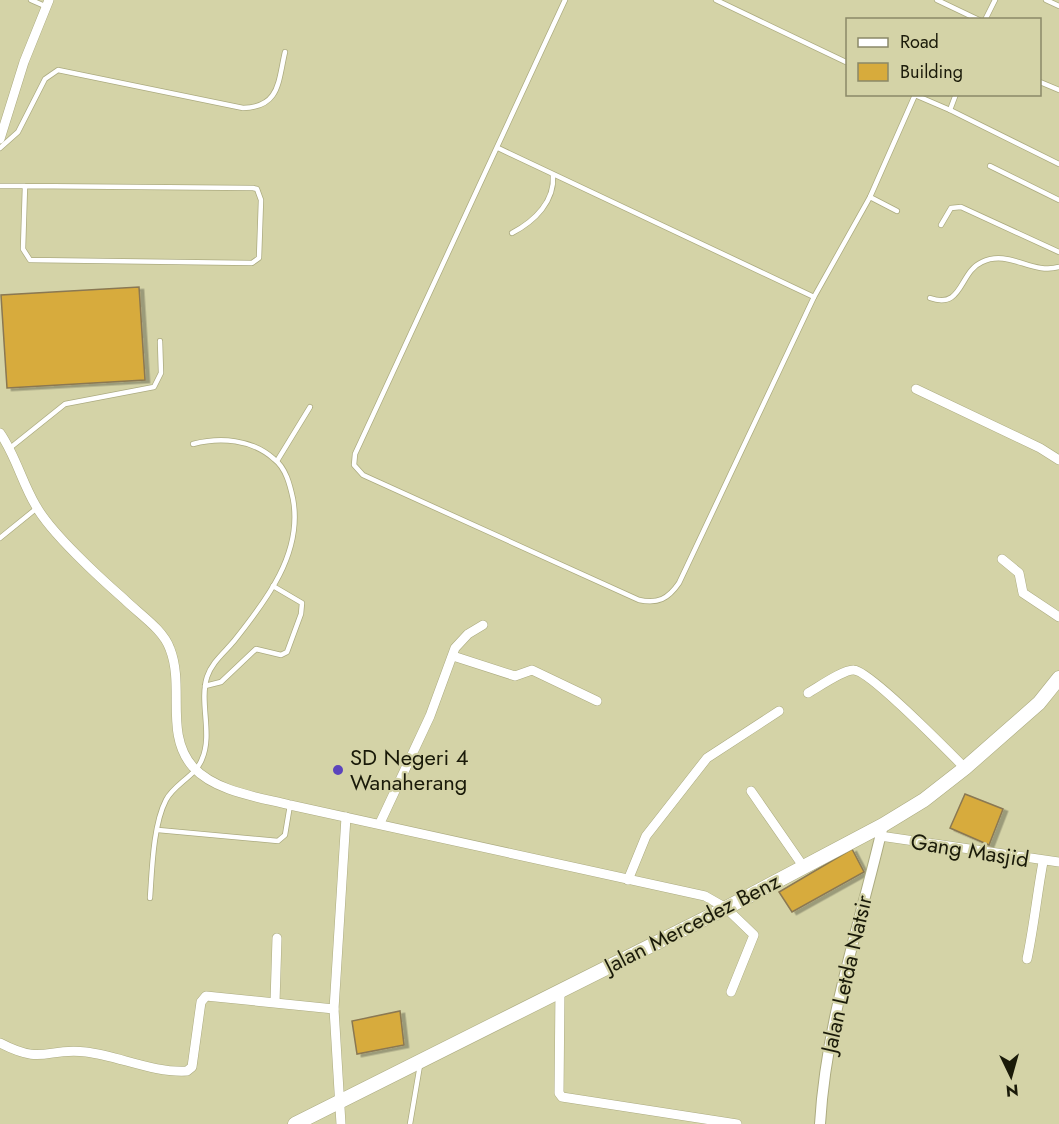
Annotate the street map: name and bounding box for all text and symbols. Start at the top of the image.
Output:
legend [846,18,1041,96]
text: Road [900,29,939,55]
text: Building [900,59,963,85]
place label: SD Negeri 4 Wanaherang [350,741,469,798]
marker: SD Negeri 4 Wanaherang [331,763,345,777]
street label: Gang Masjid [909,825,1031,875]
street label: Jalan Mercedez Benz [596,865,785,983]
street label: Jalan Letda Natsir [812,892,880,1059]
north arrow [981,1046,1041,1106]
text: N [1005,1078,1020,1102]

